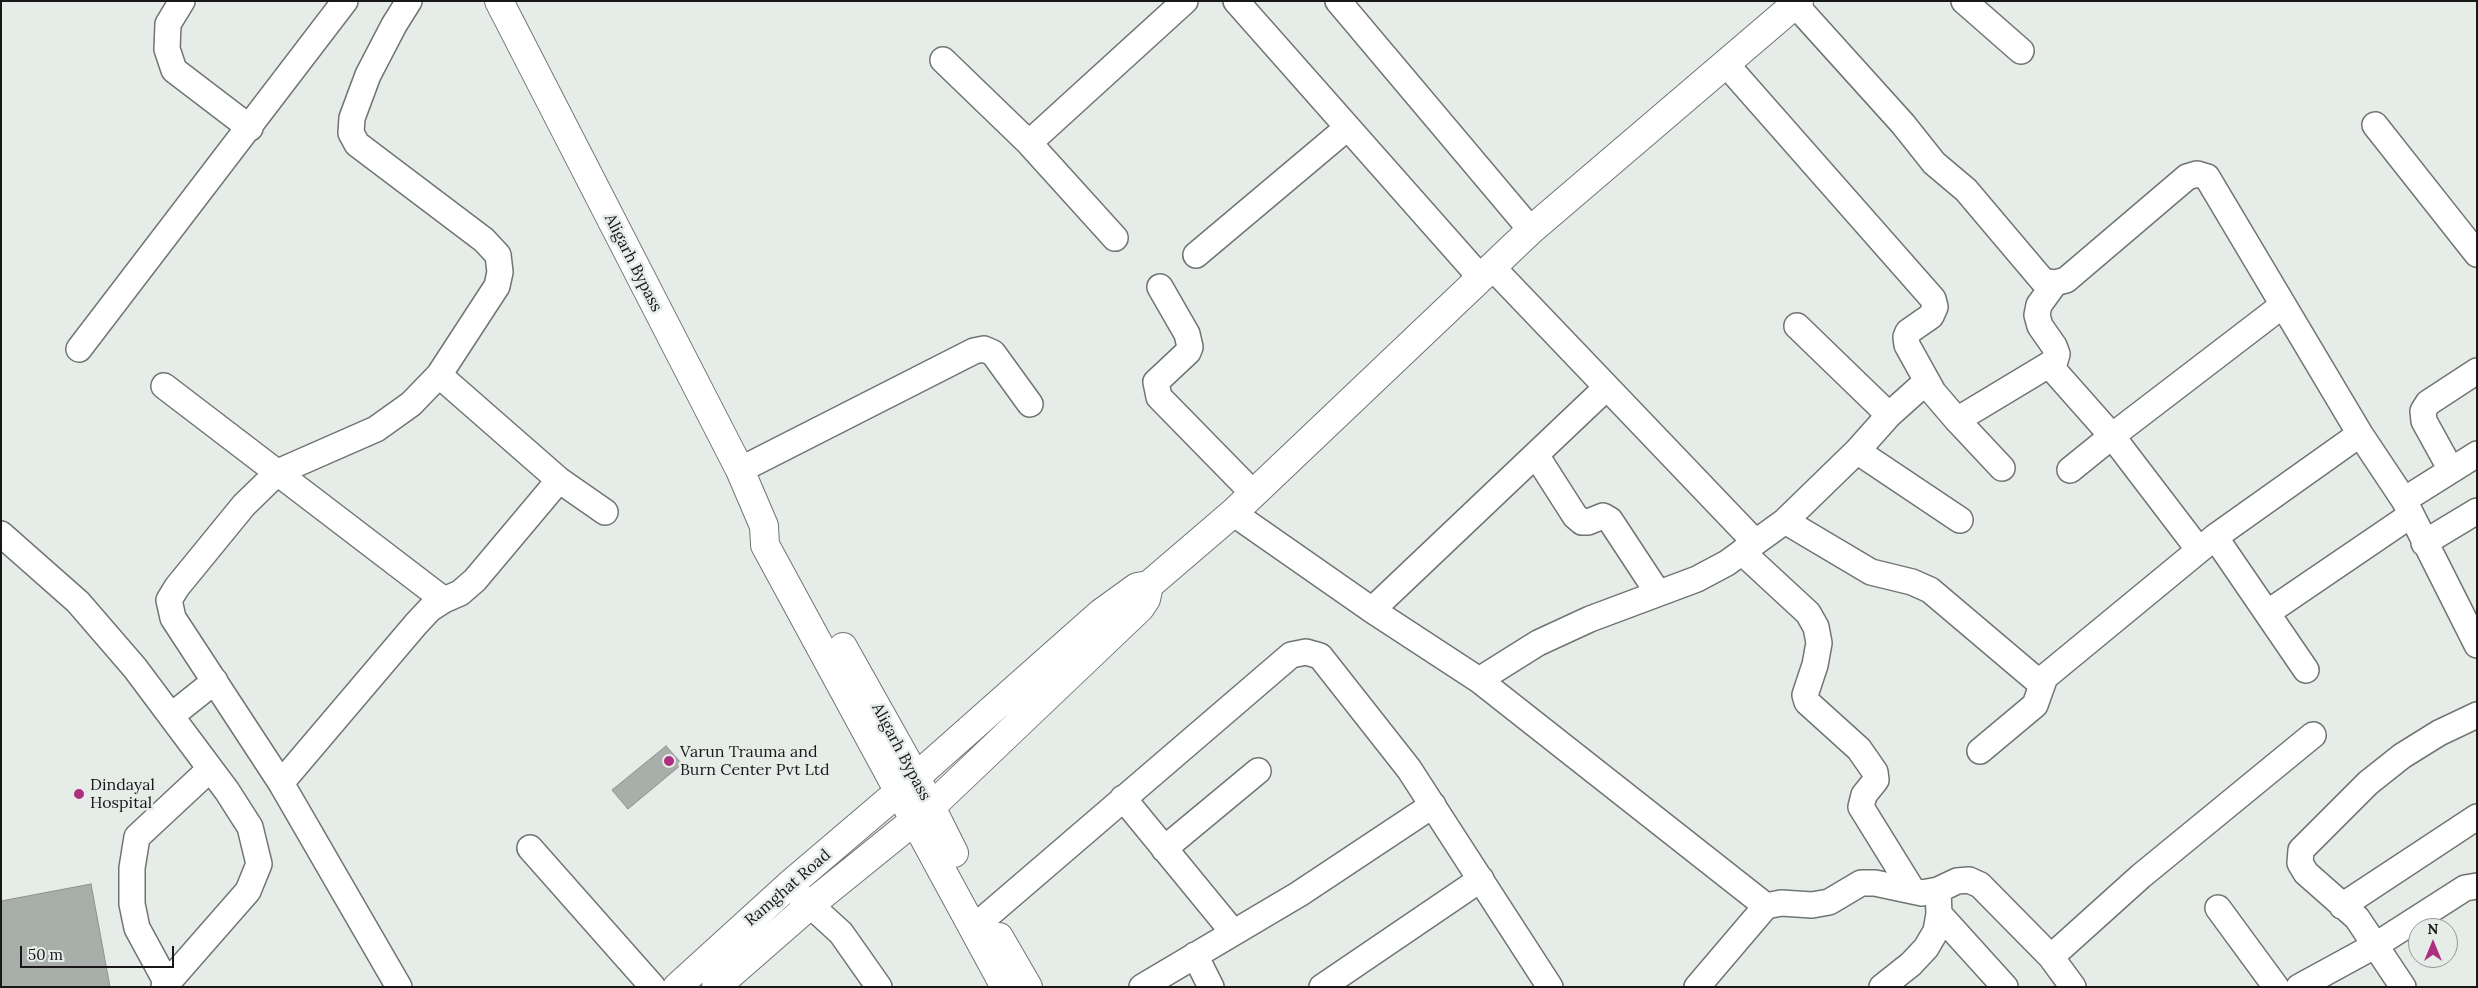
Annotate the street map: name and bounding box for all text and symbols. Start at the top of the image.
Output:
street label: Aligarh Bypass [600,211,666,315]
street label: Aligarh Bypass [867,700,935,804]
place label: Varun Trauma and Burn Center Pvt Ltd [680,742,830,780]
marker: Varun Trauma and Burn Center Pvt Ltd [662,754,676,768]
place label: Dindayal Hospital [90,775,155,813]
marker: Dindayal Hospital [72,787,86,801]
street label: Ramghat Road [741,846,835,930]
north arrow [2408,918,2458,968]
text: N [2428,920,2438,938]
scale bar [22,936,176,968]
text: 50 m [28,945,63,964]

